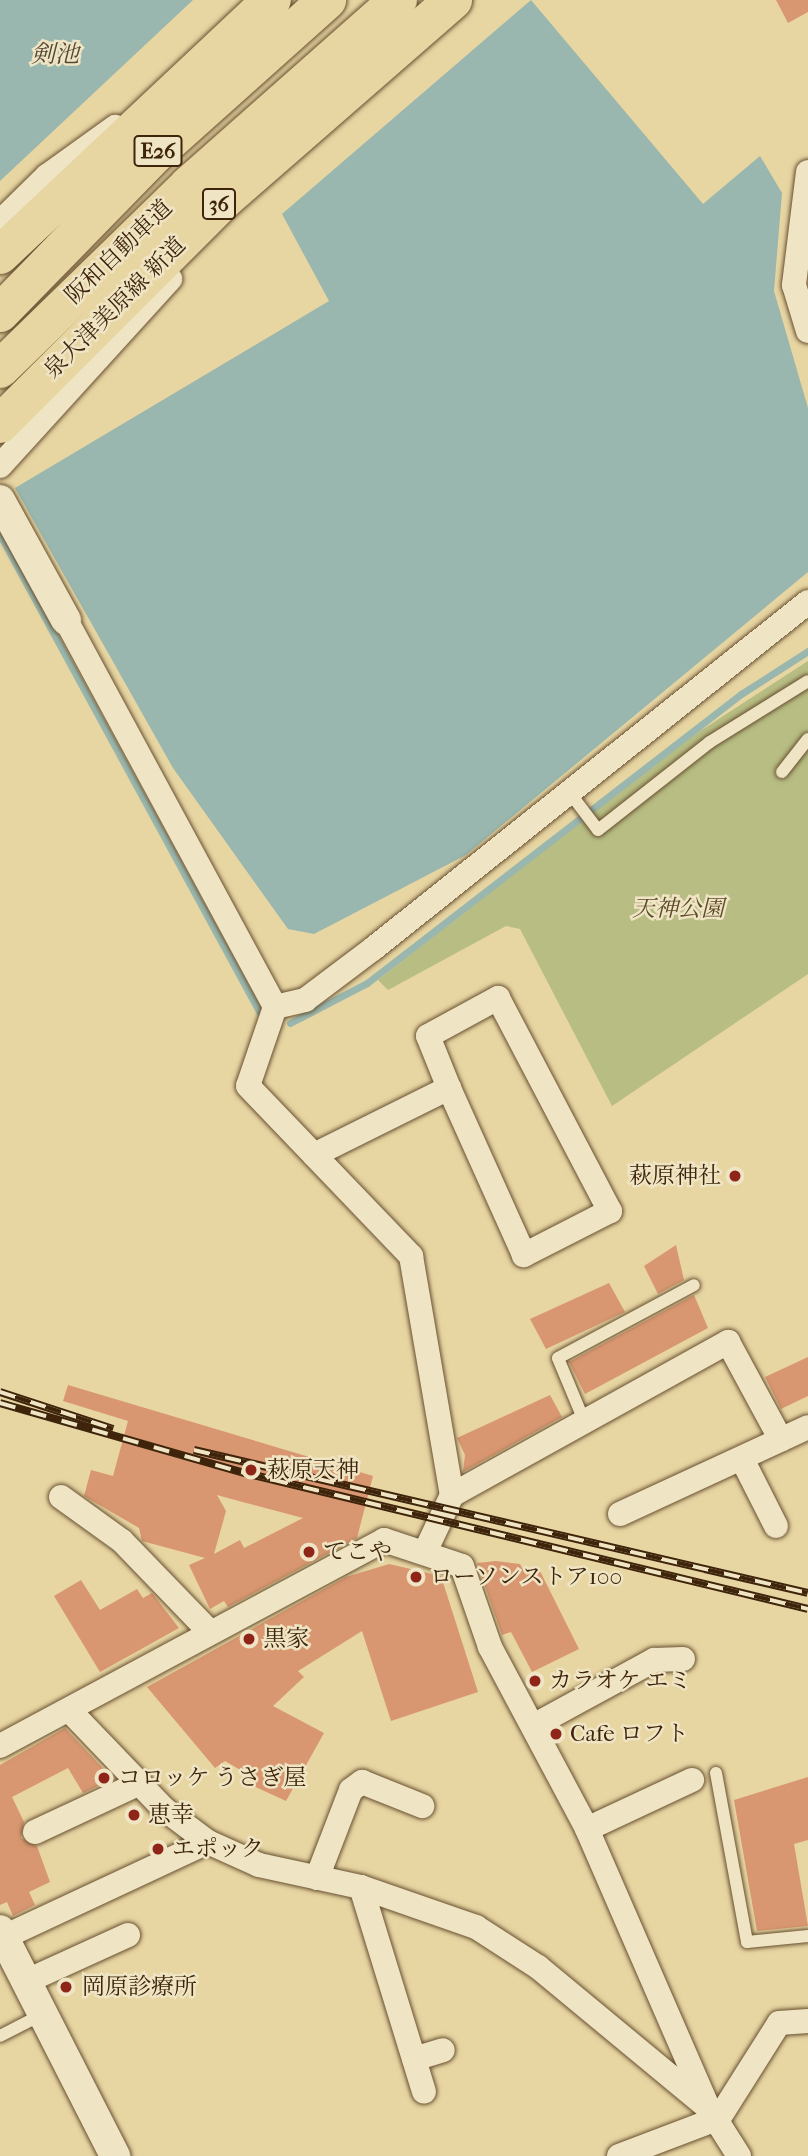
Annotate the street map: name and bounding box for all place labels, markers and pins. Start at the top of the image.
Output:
place label: 萩原神社 [629,1162,721,1190]
marker: 萩原神社 [727,1168,743,1184]
place label: 萩原天神 [267,1456,359,1484]
marker: 萩原天神 [241,1460,261,1480]
place label: てこや [323,1538,392,1566]
marker: てこや [301,1544,317,1560]
place label: ローソンストア100 [430,1563,624,1591]
marker: ローソンストア100 [408,1569,424,1585]
place label: 黒家 [263,1625,309,1653]
marker: 黒家 [241,1631,257,1647]
place label: カラオケ エミ [549,1667,692,1695]
marker: カラオケ エミ [527,1673,543,1689]
place label: Cafe ロフト [570,1720,689,1748]
marker: Cafe ロフト [548,1726,564,1742]
place label: コロッケ うさぎ屋 [118,1764,307,1792]
marker: コロッケ うさぎ屋 [96,1770,112,1786]
place label: 恵幸 [148,1801,194,1829]
marker: 恵幸 [126,1807,142,1823]
place label: エポック [172,1835,264,1863]
marker: エポック [150,1841,166,1857]
place label: 岡原診療所 [82,1973,197,2001]
marker: 岡原診療所 [56,1977,76,1997]

